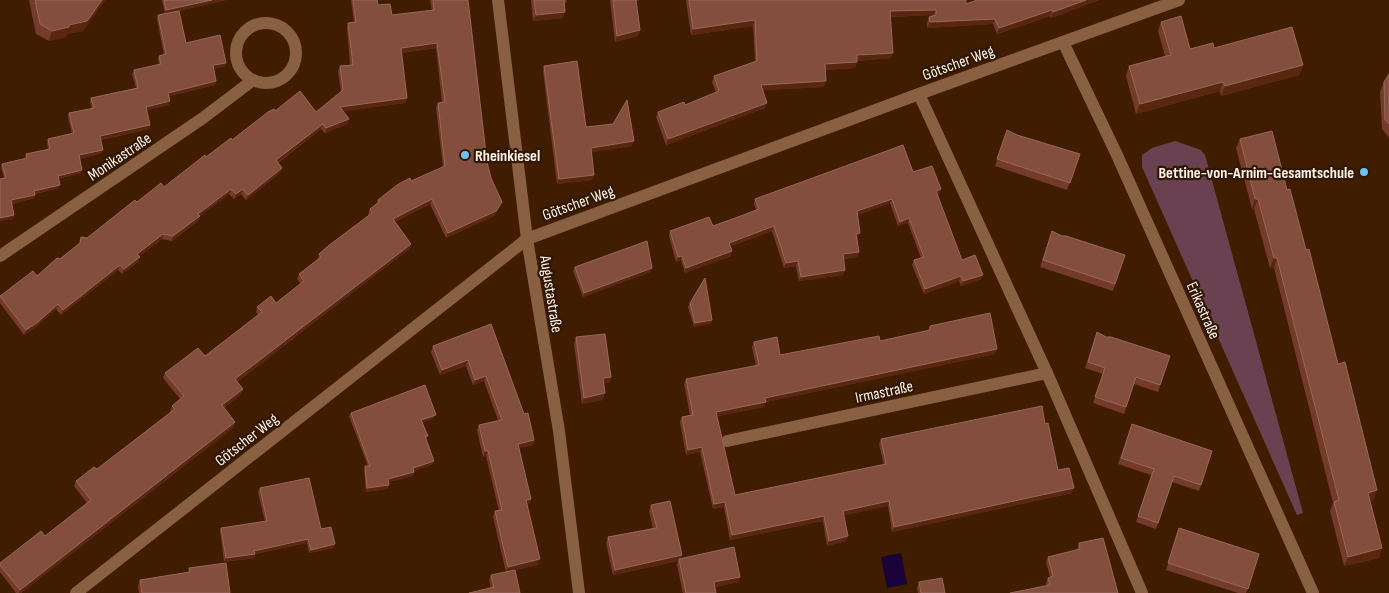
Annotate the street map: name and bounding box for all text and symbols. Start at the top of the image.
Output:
street label: Götscher Weg [920,42,997,85]
street label: Monikastraße [84,129,155,185]
place label: Rheinkiesel [475,147,540,166]
marker: Rheinkiesel [459,149,471,161]
place label: Bettine-von-Arnim-Gesamtschule [1158,164,1354,183]
marker: Bettine-von-Arnim-Gesamtschule [1358,166,1370,178]
street label: Götscher Weg [540,182,617,225]
street label: Augustastraße [535,253,566,334]
street label: Erikastraße [1182,279,1224,342]
street label: Irmastraße [854,377,915,408]
street label: Götscher Weg [212,410,282,471]

